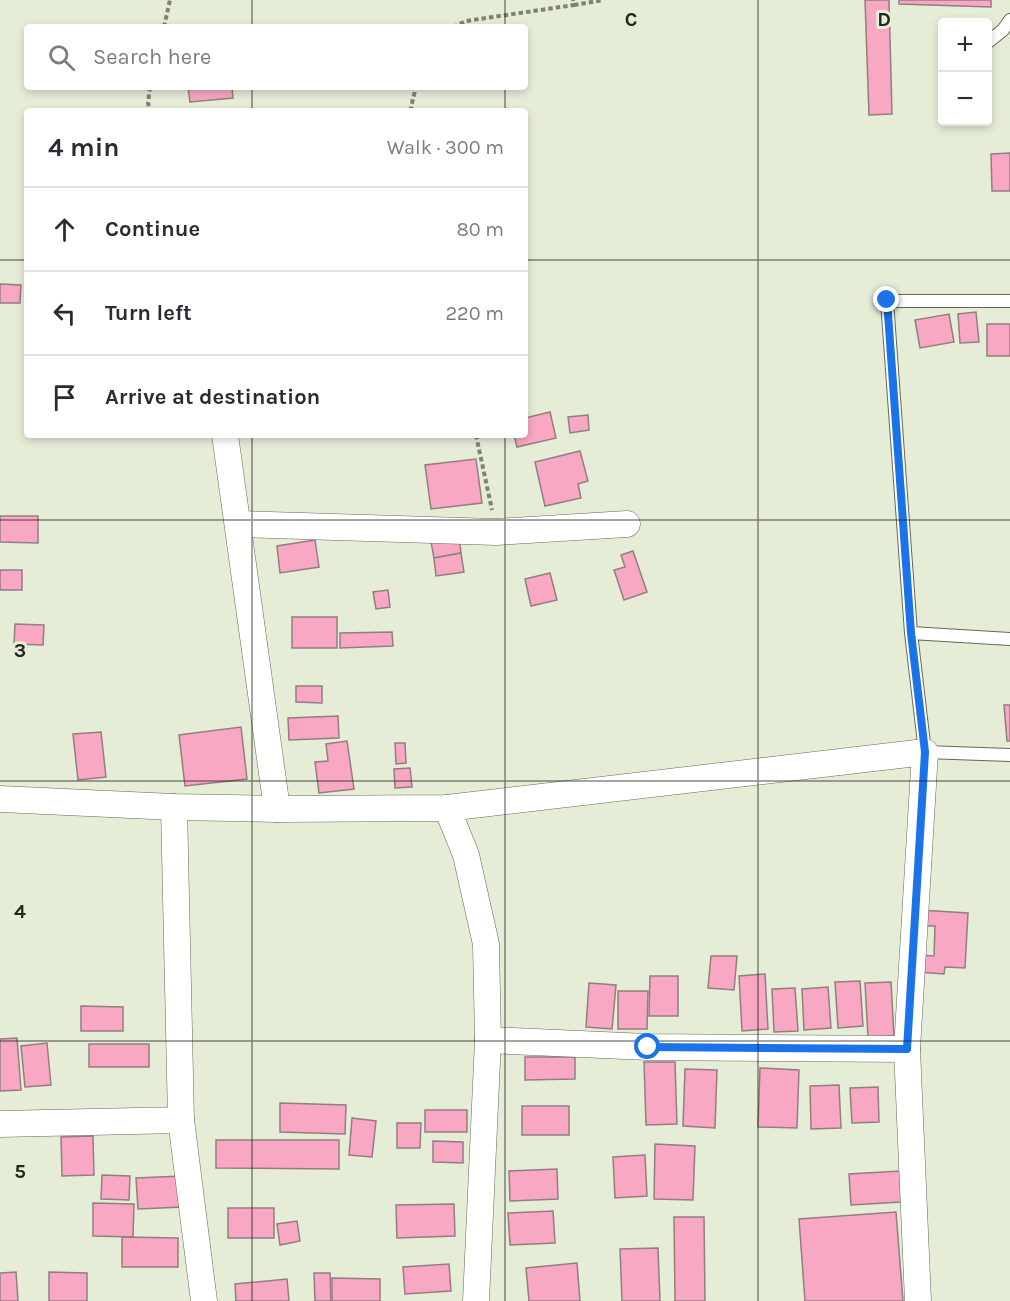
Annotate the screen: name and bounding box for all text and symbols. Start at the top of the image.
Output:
text: C [625,8,637,31]
text: D [877,8,891,31]
map controls [938,18,992,126]
button: + [938,18,992,72]
search box [24,24,528,90]
icon: search [45,41,78,74]
text: Search here [93,44,211,70]
button: − [938,72,992,126]
text: 4 min [48,132,119,163]
text: Walk · 300 m [387,136,504,159]
icon: ahead [48,213,81,246]
text: Continue [105,216,200,242]
text: 80 m [456,218,504,241]
route end [873,286,899,312]
icon: left [48,297,81,330]
text: Turn left [105,300,192,326]
text: 220 m [445,302,504,325]
icon: arrive [48,381,81,414]
text: Arrive at destination [105,384,320,410]
text: 3 [14,639,26,662]
text: 4 [14,900,26,923]
route start [634,1033,660,1059]
text: 5 [14,1160,26,1183]

